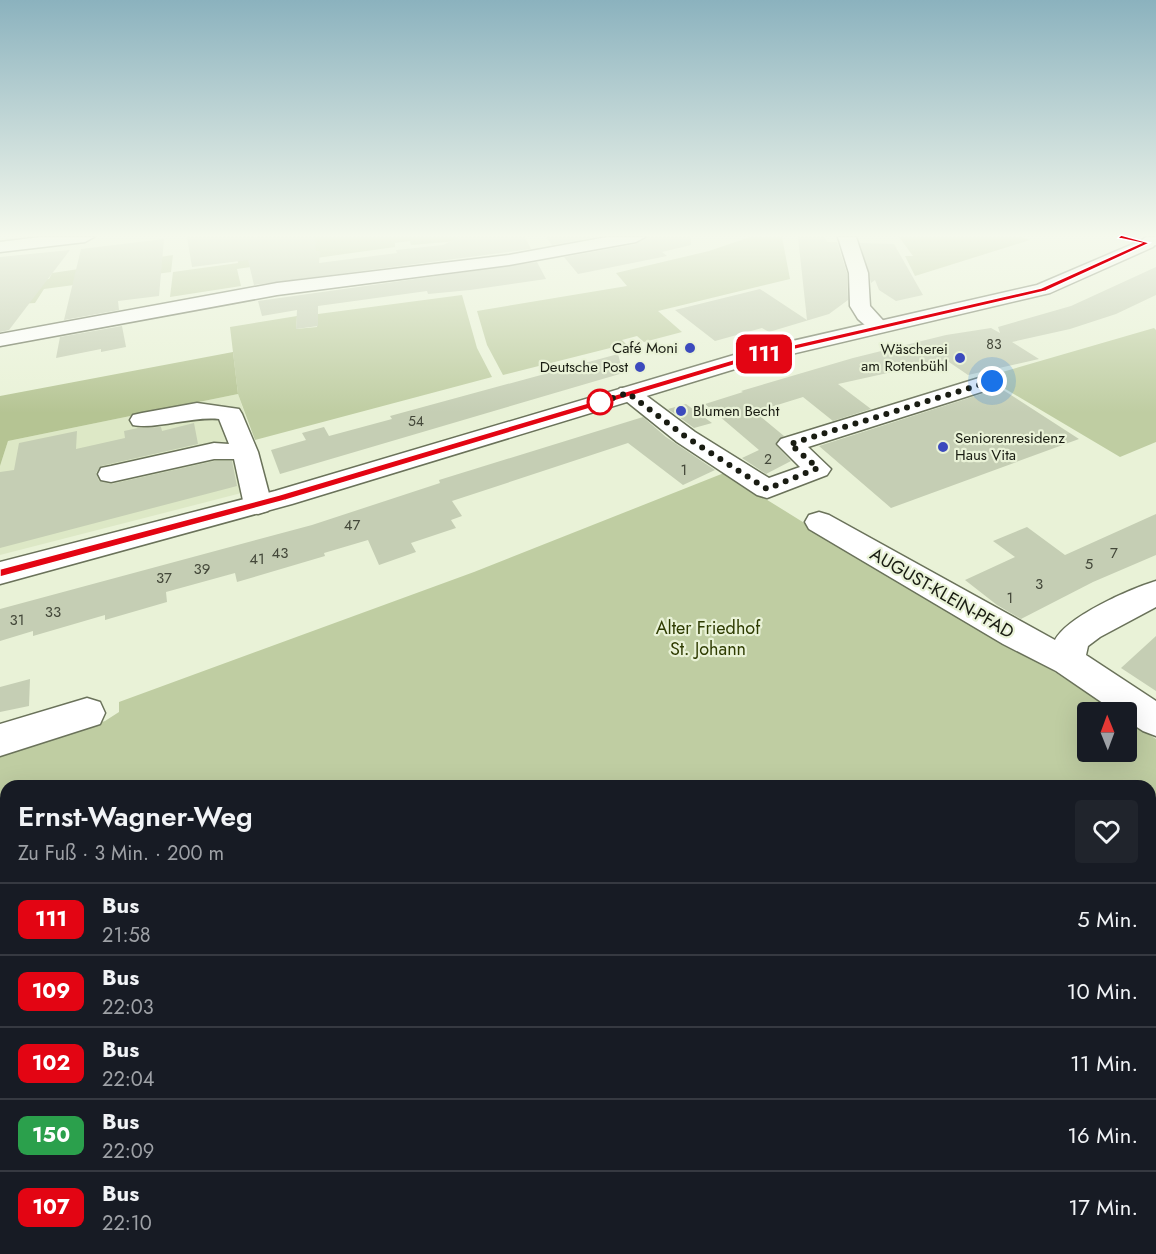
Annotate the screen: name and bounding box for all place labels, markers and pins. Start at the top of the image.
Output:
place label: Café Moni [612,337,678,359]
place label: Wäscherei am Rotenbühl [861,338,948,377]
marker: Café Moni [683,341,697,355]
marker: Wäscherei am Rotenbühl [953,351,967,365]
place label: Deutsche Post [540,356,628,378]
marker: Deutsche Post [633,360,647,374]
unlabelled marker [587,389,613,415]
place label: Blumen Becht [693,400,780,422]
marker: Blumen Becht [674,404,688,418]
place label: Seniorenresidenz Haus Vita [955,427,1065,466]
marker: Seniorenresidenz Haus Vita [936,440,950,454]

